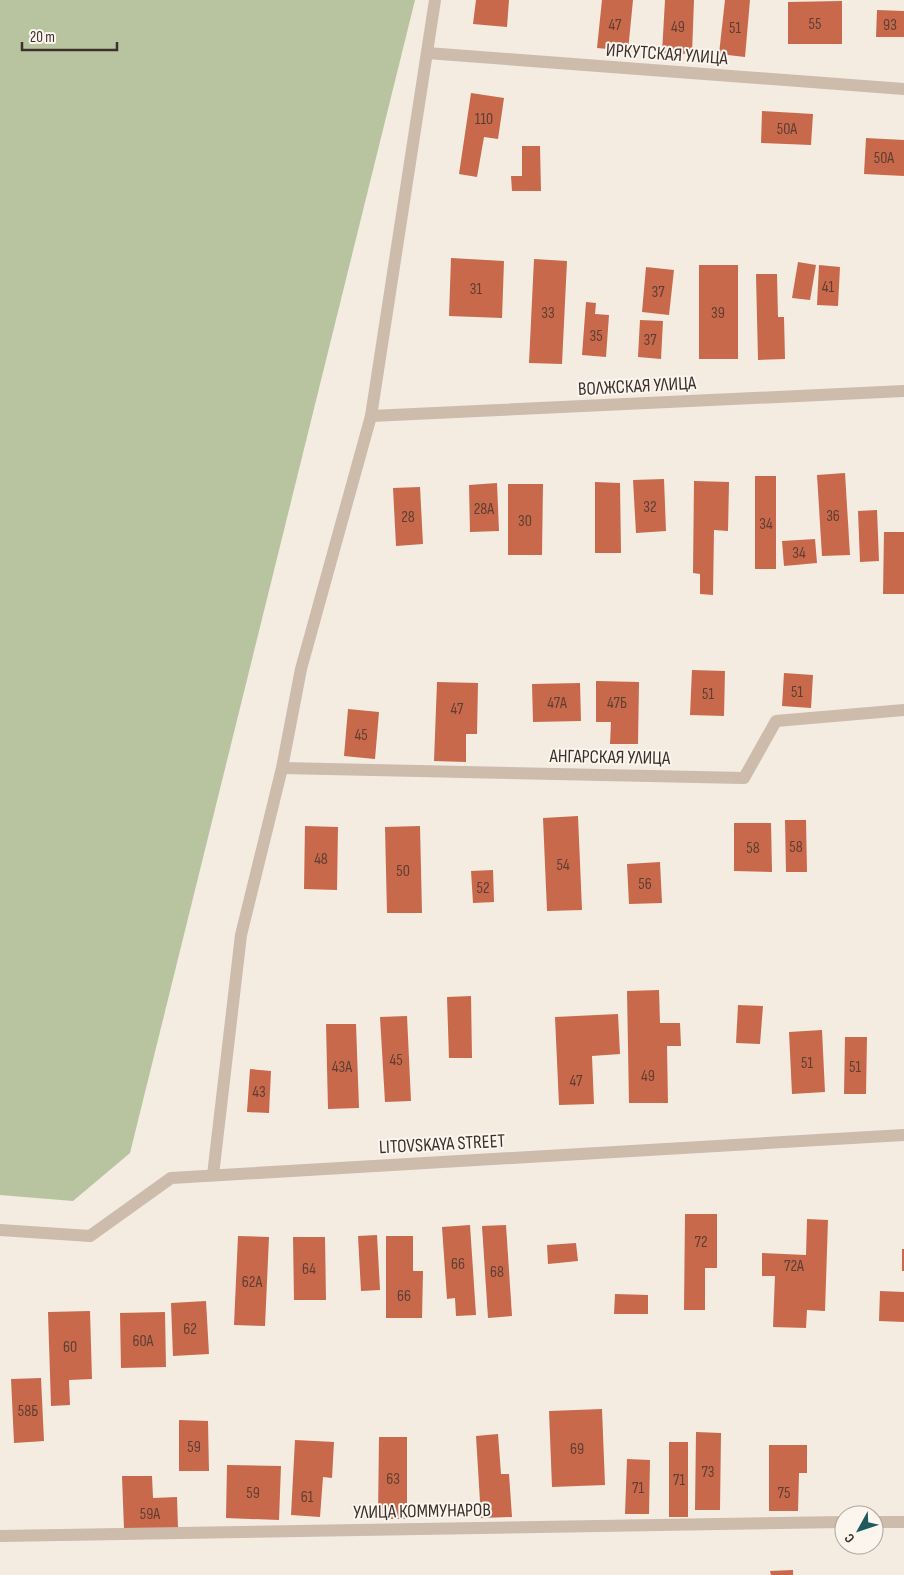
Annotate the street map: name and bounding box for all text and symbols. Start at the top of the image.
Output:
house number: 55 [809,15,821,34]
house number: 47 [609,16,622,35]
house number: 93 [883,16,897,35]
house number: 49 [671,18,685,37]
house number: 51 [729,19,741,38]
scale bar [22,20,118,52]
text: 20 m [30,28,55,47]
street label: ИРКУТСКАЯ УЛИЦА [605,39,729,70]
house number: 110 [475,110,493,129]
house number: 50А [777,120,797,139]
house number: 50А [874,149,894,168]
house number: 41 [822,278,835,297]
house number: 31 [470,280,483,299]
house number: 37 [651,283,665,302]
house number: 33 [541,304,555,323]
house number: 39 [711,304,725,323]
house number: 35 [589,327,603,346]
house number: 37 [643,331,657,350]
street label: ВОЛЖСКАЯ УЛИЦА [577,372,698,401]
house number: 32 [643,498,657,517]
house number: 28А [474,500,494,519]
house number: 36 [826,507,840,526]
house number: 28 [401,508,415,527]
house number: 30 [518,512,532,531]
house number: 34 [759,515,773,534]
house number: 34 [792,544,806,563]
house number: 51 [791,683,803,702]
house number: 51 [702,685,714,704]
house number: 47А [547,694,567,713]
house number: 47Б [607,694,627,713]
house number: 47 [451,700,464,719]
house number: 45 [354,726,368,745]
street label: АНГАРСКАЯ УЛИЦА [548,745,671,770]
house number: 58 [789,838,803,857]
house number: 58 [746,839,760,858]
house number: 48 [314,850,328,869]
house number: 54 [556,856,570,875]
house number: 50 [396,862,410,881]
house number: 56 [638,875,652,894]
house number: 52 [476,879,490,898]
house number: 45 [389,1051,403,1070]
house number: 51 [801,1054,813,1073]
house number: 43А [332,1058,352,1077]
house number: 51 [849,1058,861,1077]
house number: 49 [641,1067,655,1086]
house number: 47 [570,1072,583,1091]
house number: 43 [252,1083,266,1102]
street label: LITOVSKAYA STREET [378,1130,506,1159]
house number: 72 [695,1233,707,1252]
house number: 66 [451,1255,465,1274]
house number: 72А [784,1257,804,1276]
house number: 64 [302,1260,316,1279]
house number: 68 [490,1263,504,1282]
house number: 62А [242,1273,262,1292]
house number: 66 [397,1287,411,1306]
house number: 62 [183,1320,197,1339]
house number: 60А [133,1332,154,1351]
house number: 60 [63,1338,77,1357]
house number: 58Б [18,1402,38,1421]
house number: 59 [187,1438,201,1457]
house number: 69 [570,1440,584,1459]
house number: 73 [701,1463,715,1482]
house number: 63 [386,1470,400,1489]
house number: 71 [673,1471,685,1490]
house number: 71 [632,1479,644,1498]
house number: 59 [246,1484,260,1503]
house number: 75 [778,1484,790,1503]
house number: 61 [301,1488,314,1507]
street label: УЛИЦА КОММУНАРОВ [353,1499,491,1524]
house number: 59А [140,1505,160,1524]
north arrow [834,1505,884,1555]
text: С [841,1530,858,1546]

